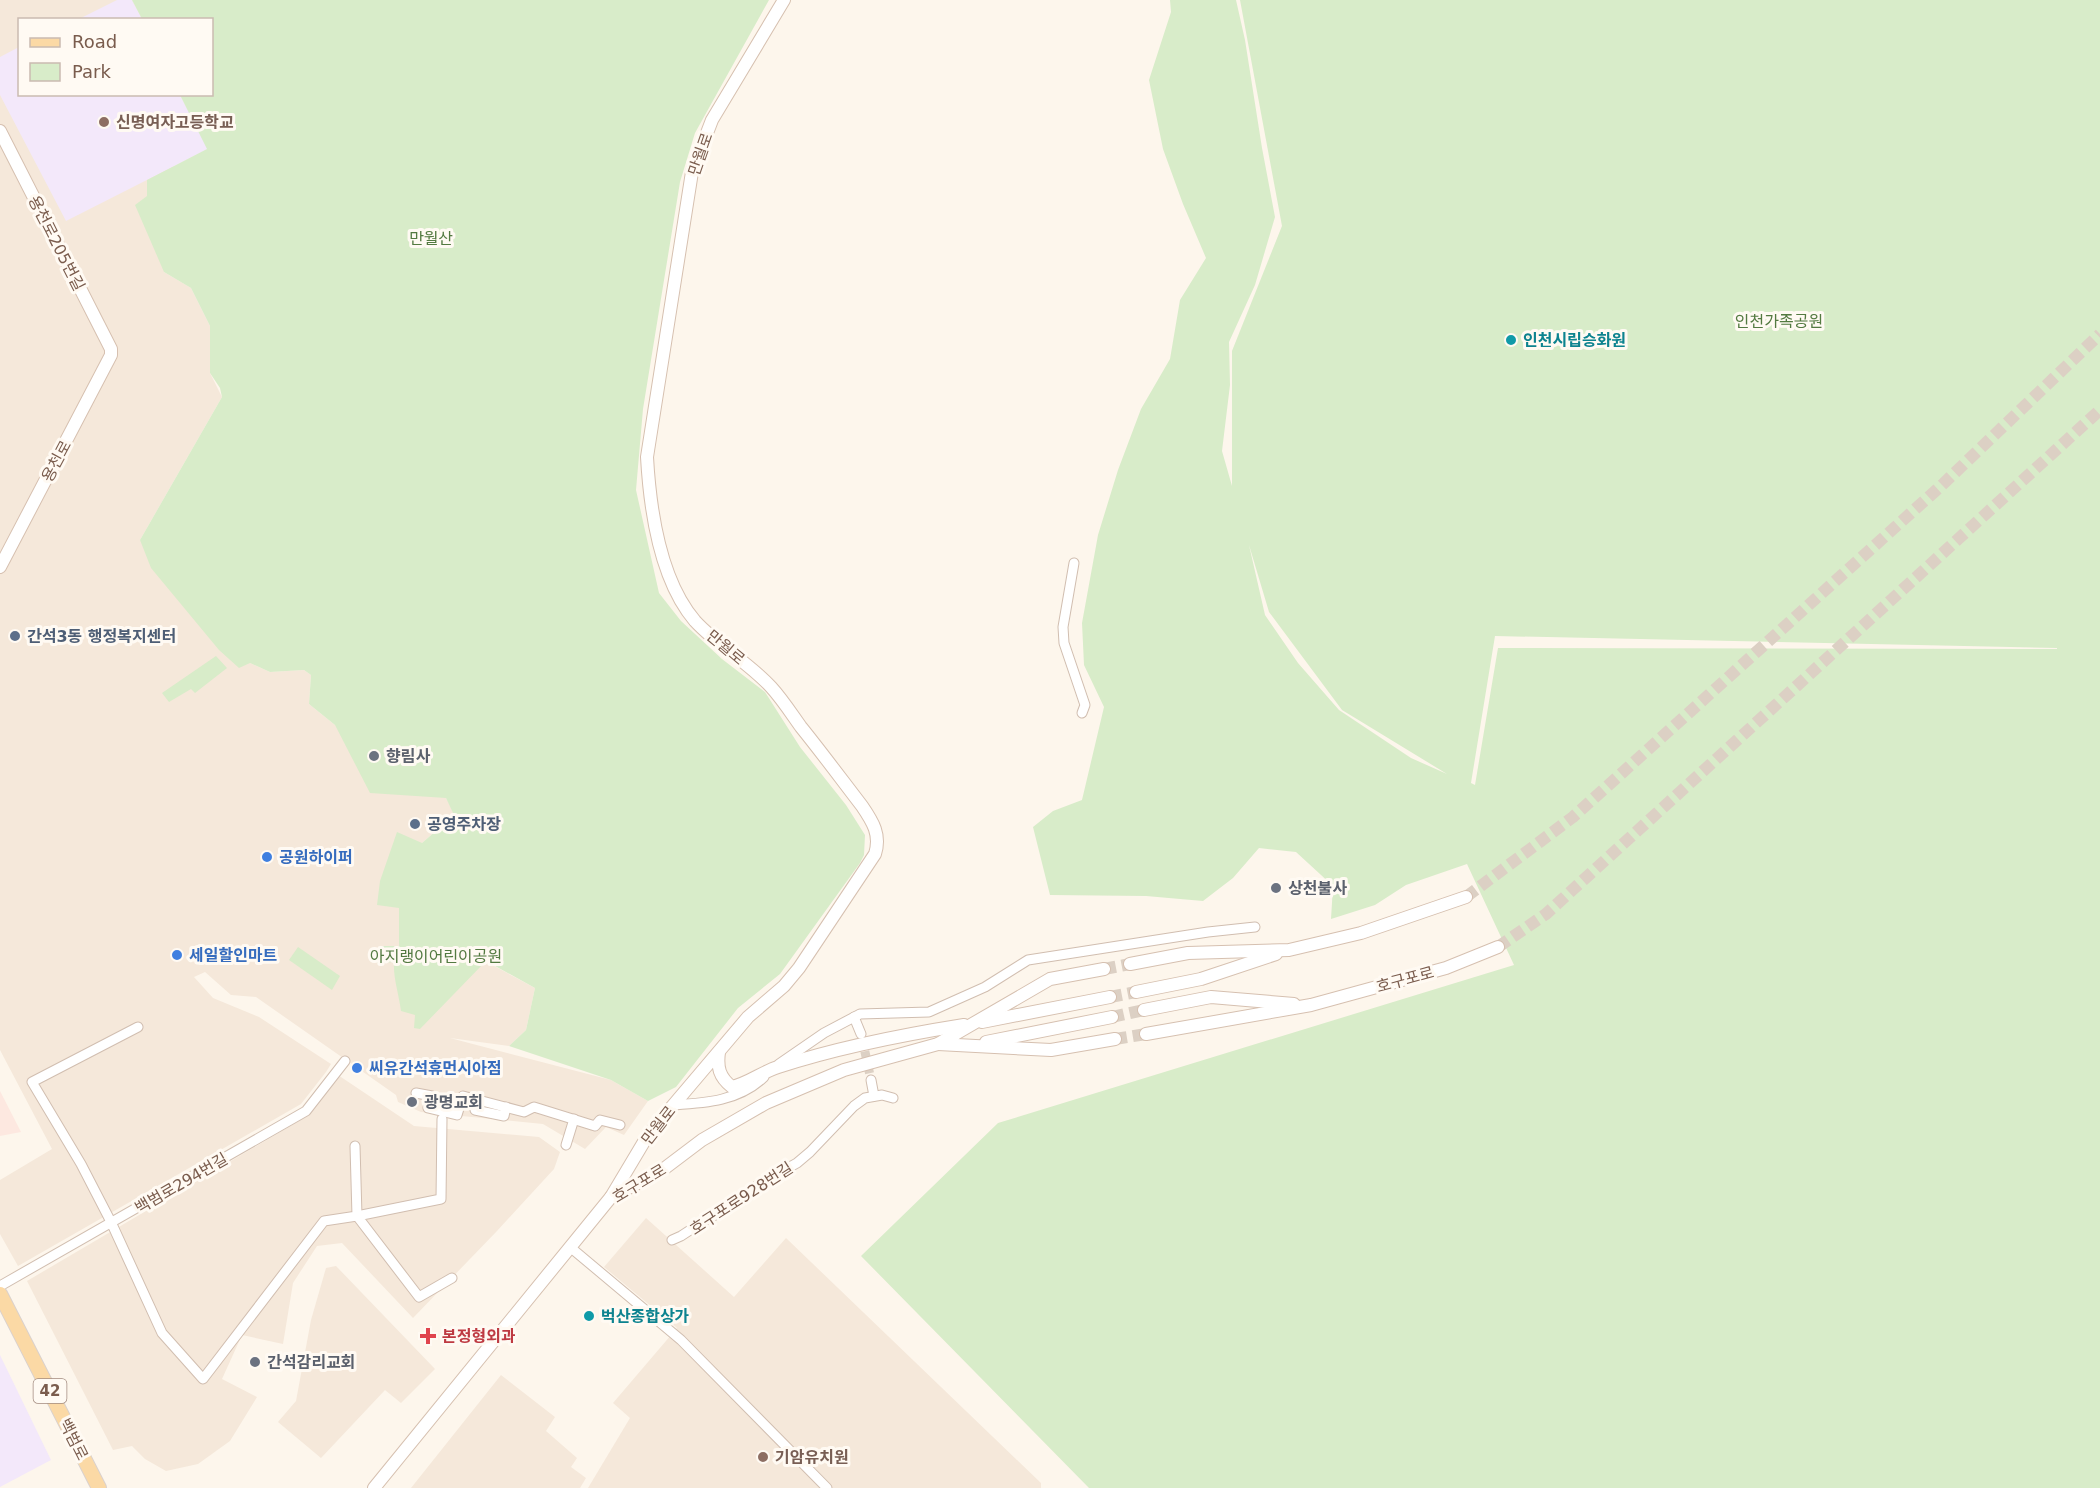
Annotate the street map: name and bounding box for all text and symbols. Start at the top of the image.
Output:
legend [18,18,213,96]
text: Road [72,31,117,52]
text: Park [72,61,111,82]
place label: 신명여자고등학교 [116,113,234,132]
marker: 신명여자고등학교 [97,115,111,129]
street label: 만월로 [684,130,717,178]
street label: 용천로205번길 [24,193,89,294]
park label: 만월산 [409,229,453,248]
park label: 인천가족공원 [1735,312,1823,331]
place label: 인천시립승화원 [1523,331,1626,350]
marker: 인천시립승화원 [1504,333,1518,347]
street label: 용천로 [38,437,75,485]
street label: 만월로 [703,626,749,669]
place label: 간석3동 행정복지센터 [27,627,176,646]
marker: 간석3동 행정복지센터 [8,629,22,643]
place label: 향림사 [386,747,430,766]
marker: 향림사 [367,749,381,763]
place label: 공영주차장 [427,815,501,834]
marker: 공영주차장 [408,817,422,831]
place label: 공원하이퍼 [279,848,353,867]
marker: 공원하이퍼 [260,850,274,864]
place label: 상천불사 [1288,879,1347,898]
marker: 상천불사 [1269,881,1283,895]
place label: 세일할인마트 [189,946,278,965]
park label: 아지랭이어린이공원 [370,947,502,966]
marker: 세일할인마트 [170,948,184,962]
street label: 호구포로 [1374,963,1436,996]
place label: 씨유간석휴먼시아점 [369,1059,501,1078]
marker: 씨유간석휴먼시아점 [350,1061,364,1075]
place label: 광명교회 [424,1093,483,1112]
marker: 광명교회 [405,1095,419,1109]
street label: 만월로 [637,1102,680,1149]
street label: 백범로294번길 [131,1149,231,1218]
street label: 호구포로928번길 [686,1158,796,1239]
street label: 호구포로 [609,1160,670,1207]
place label: 벅산종합상가 [601,1307,690,1326]
marker: 벅산종합상가 [582,1309,596,1323]
marker: 본정형외과 [419,1327,437,1345]
place label: 본정형외과 [442,1327,516,1346]
place label: 간석감리교회 [267,1353,355,1372]
marker: 간석감리교회 [248,1355,262,1369]
road number: 42 [34,1379,66,1403]
street label: 백범로 [55,1415,92,1463]
place label: 기암유치원 [775,1448,849,1467]
marker: 기암유치원 [756,1450,770,1464]

